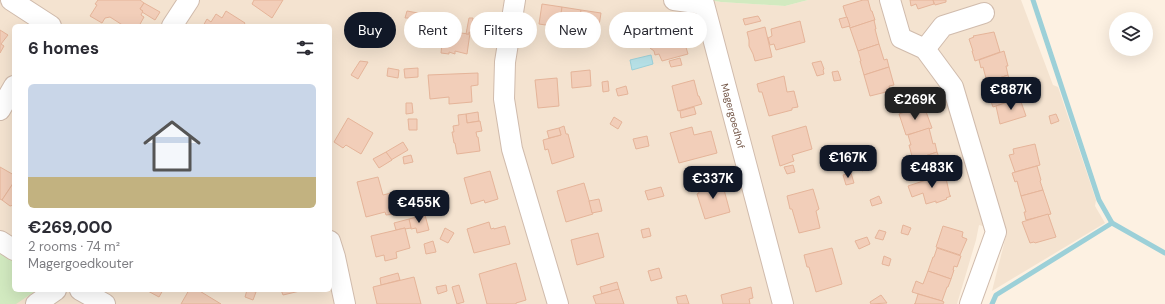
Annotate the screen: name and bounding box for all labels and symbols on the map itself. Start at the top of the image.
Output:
pin: €887K [983,77,1039,111]
street label: Magergoedhof [718,82,748,151]
pin: €269K [887,87,943,121]
pin: €167K [820,145,876,179]
pin: €483K [904,155,960,189]
pin: €337K [685,166,741,200]
pin: €455K [391,190,447,224]

